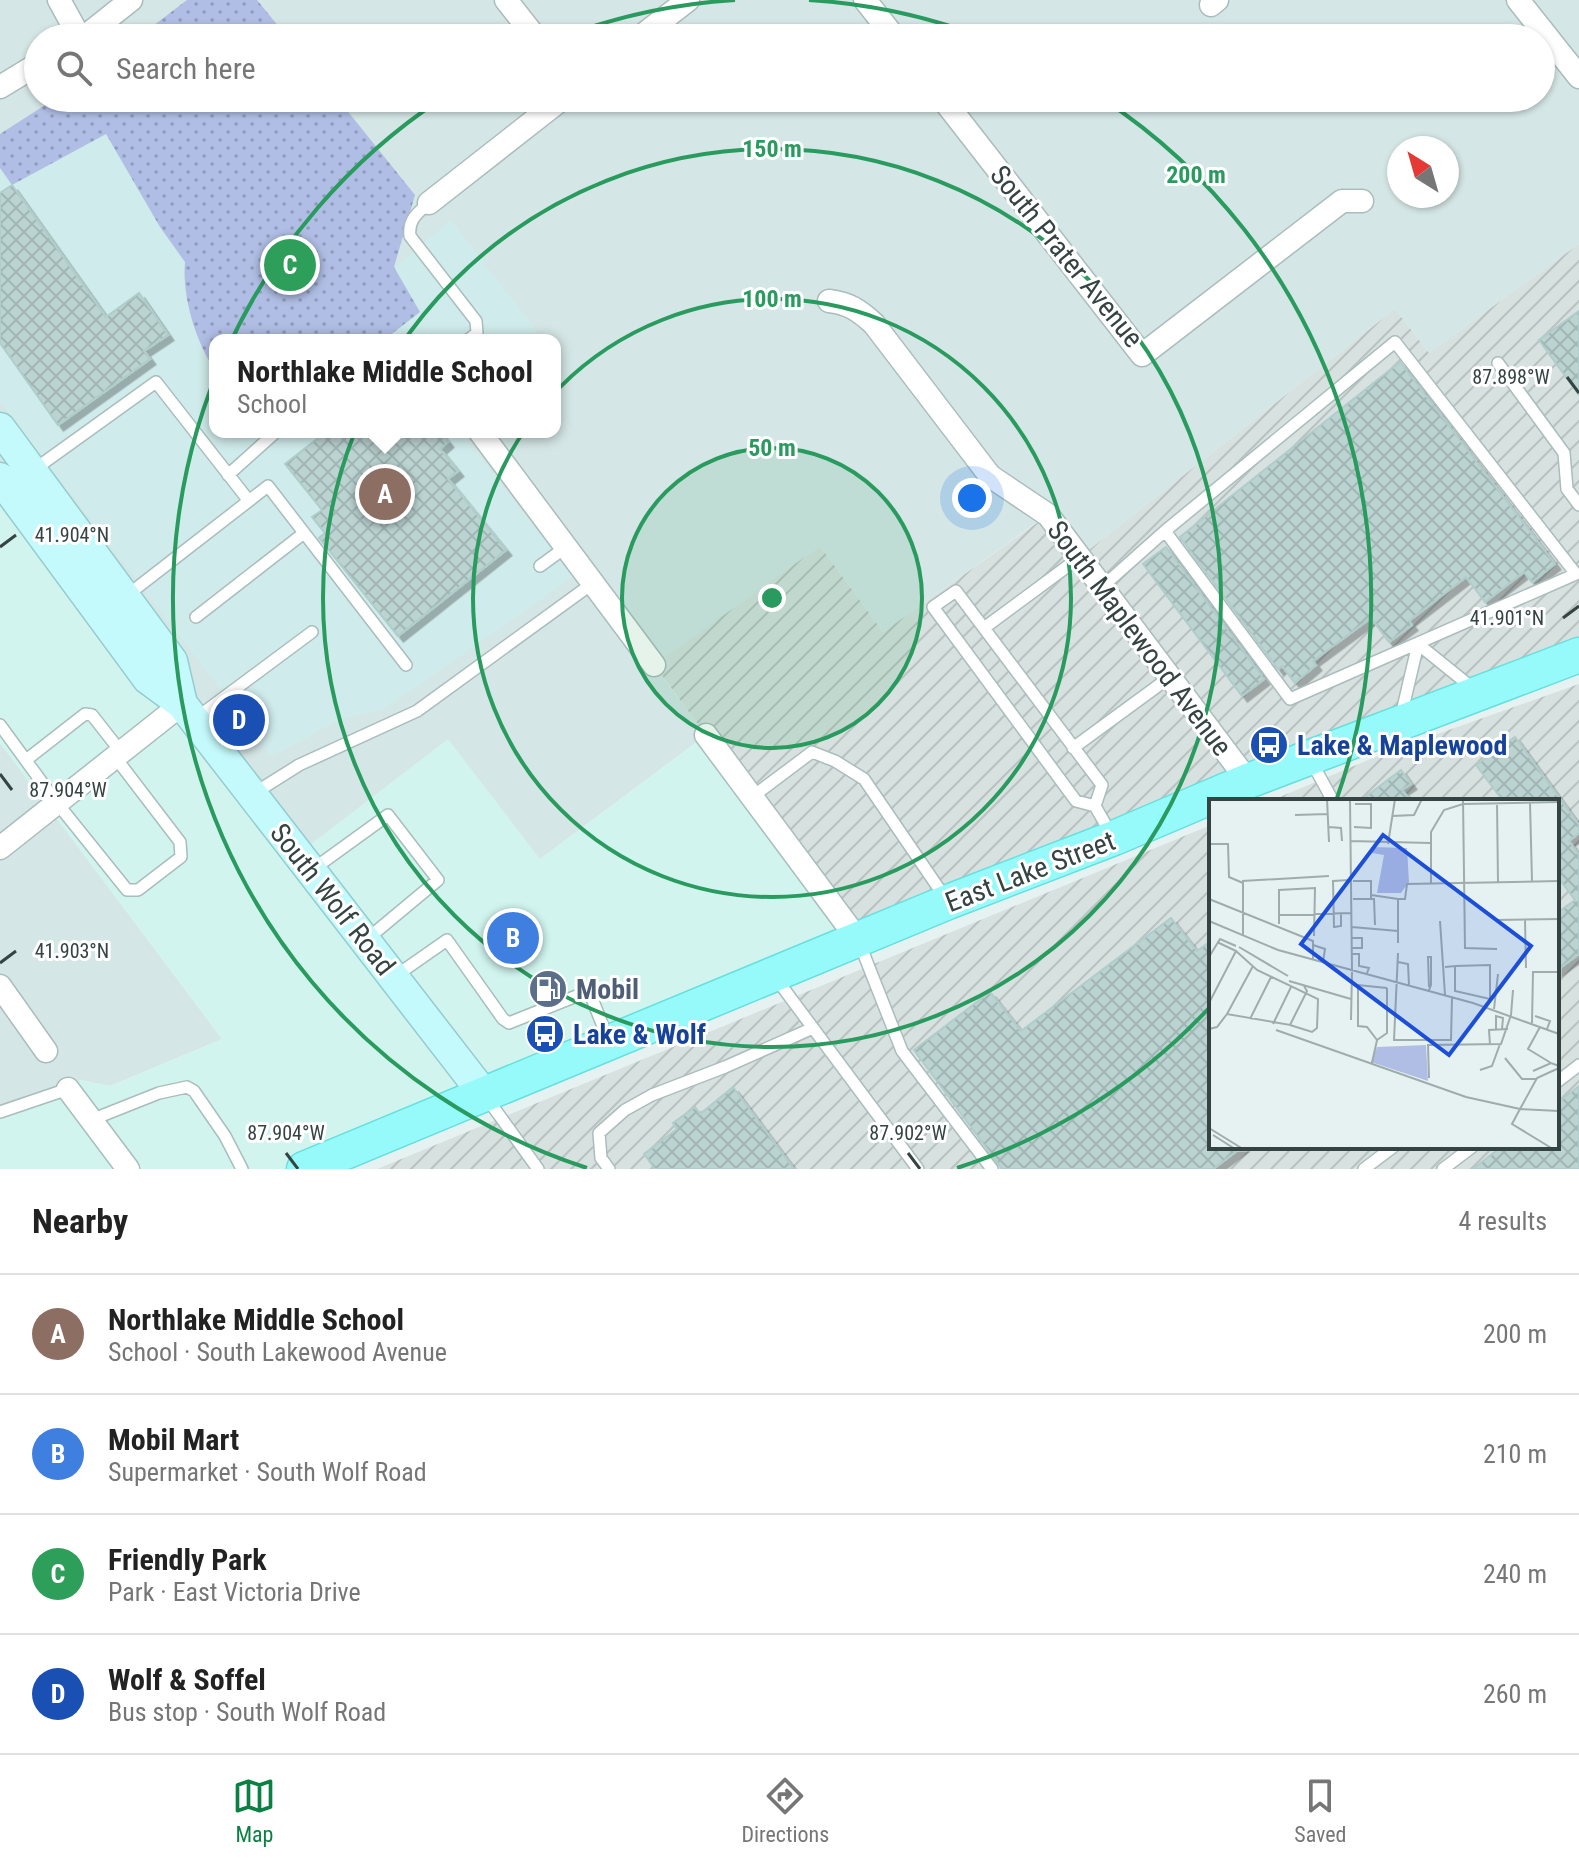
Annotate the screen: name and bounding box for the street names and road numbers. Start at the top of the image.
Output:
street label: South Prater Avenue [983,159,1150,354]
street label: South Maplewood Avenue [1041,514,1239,762]
street label: South Wolf Road [263,817,402,982]
street label: East Lake Street [941,824,1120,919]

